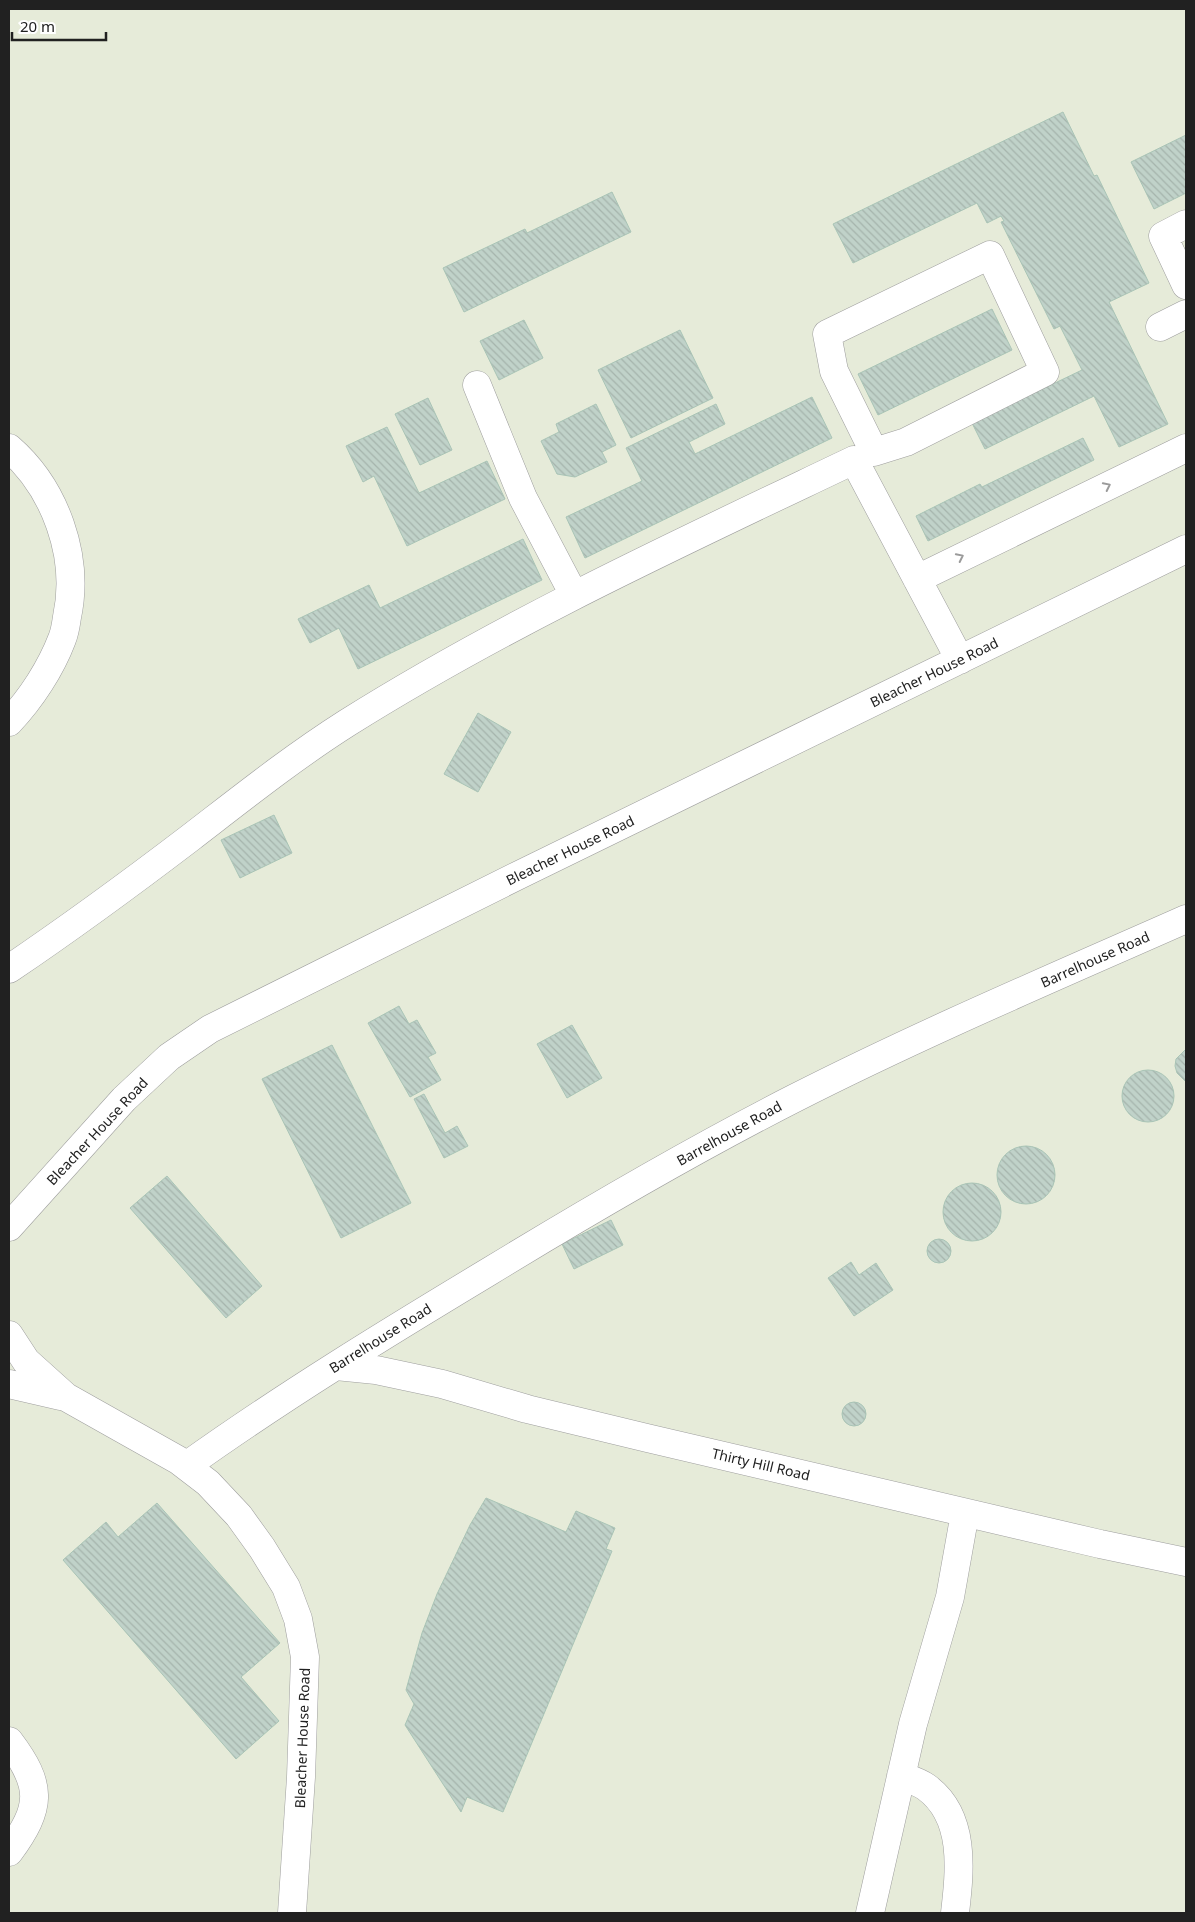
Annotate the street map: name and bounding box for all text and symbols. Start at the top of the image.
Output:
scale bar [12,10,106,42]
text: 20 m [20,16,55,36]
one-way arrow [1101,482,1110,492]
one-way arrow [955,554,964,564]
street label: Bleacher House Road [867,633,1001,711]
street label: Bleacher House Road [503,811,637,889]
street label: Barrelhouse Road [1038,926,1152,992]
street label: Bleacher House Road [42,1073,152,1189]
street label: Barrelhouse Road [673,1096,785,1170]
street label: Barrelhouse Road [325,1299,435,1377]
street label: Thirty Hill Road [710,1443,812,1485]
street label: Bleacher House Road [290,1667,314,1809]

